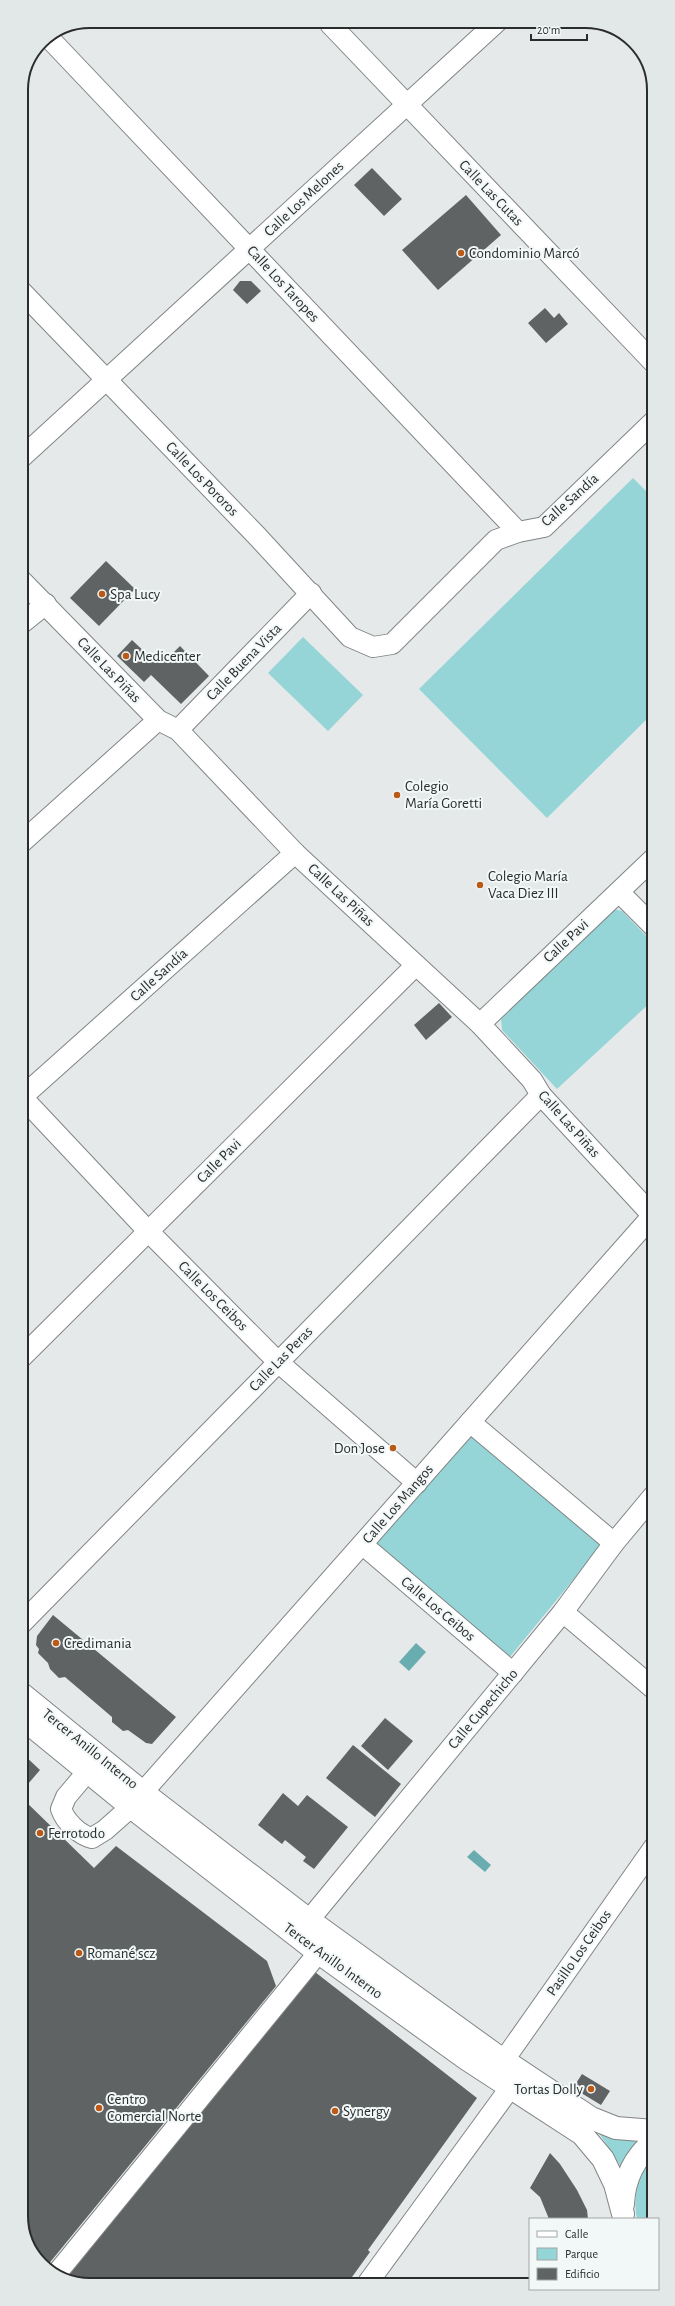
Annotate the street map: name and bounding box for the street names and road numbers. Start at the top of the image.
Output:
street label: Calle Las Cutas [456,157,526,229]
street label: Calle Los Melones [261,159,347,239]
street label: Calle Los Taropes [244,243,322,325]
street label: Calle Los Pororos [163,439,241,519]
street label: Calle Sandía [539,471,602,529]
street label: Calle Buena Vista [204,621,284,703]
street label: Calle Las Piñas [74,634,144,706]
street label: Calle Las Piñas [305,861,377,929]
street label: Calle Pavi [541,917,591,965]
street label: Calle Sandía [128,946,191,1004]
street label: Calle Las Piñas [535,1088,603,1160]
street label: Calle Pavi [194,1136,244,1186]
street label: Calle Los Ceibos [175,1258,251,1334]
street label: Calle Las Peras [246,1324,316,1394]
street label: Calle Los Mangos [360,1462,436,1546]
street label: Calle Los Ceibos [398,1574,478,1644]
street label: Calle Cupechicho [445,1666,521,1752]
street label: Tercer Anillo Interno [39,1706,141,1792]
street label: Pasillo Los Ceibos [544,1907,614,1999]
street label: Tercer Anillo Interno [281,1920,385,2002]

